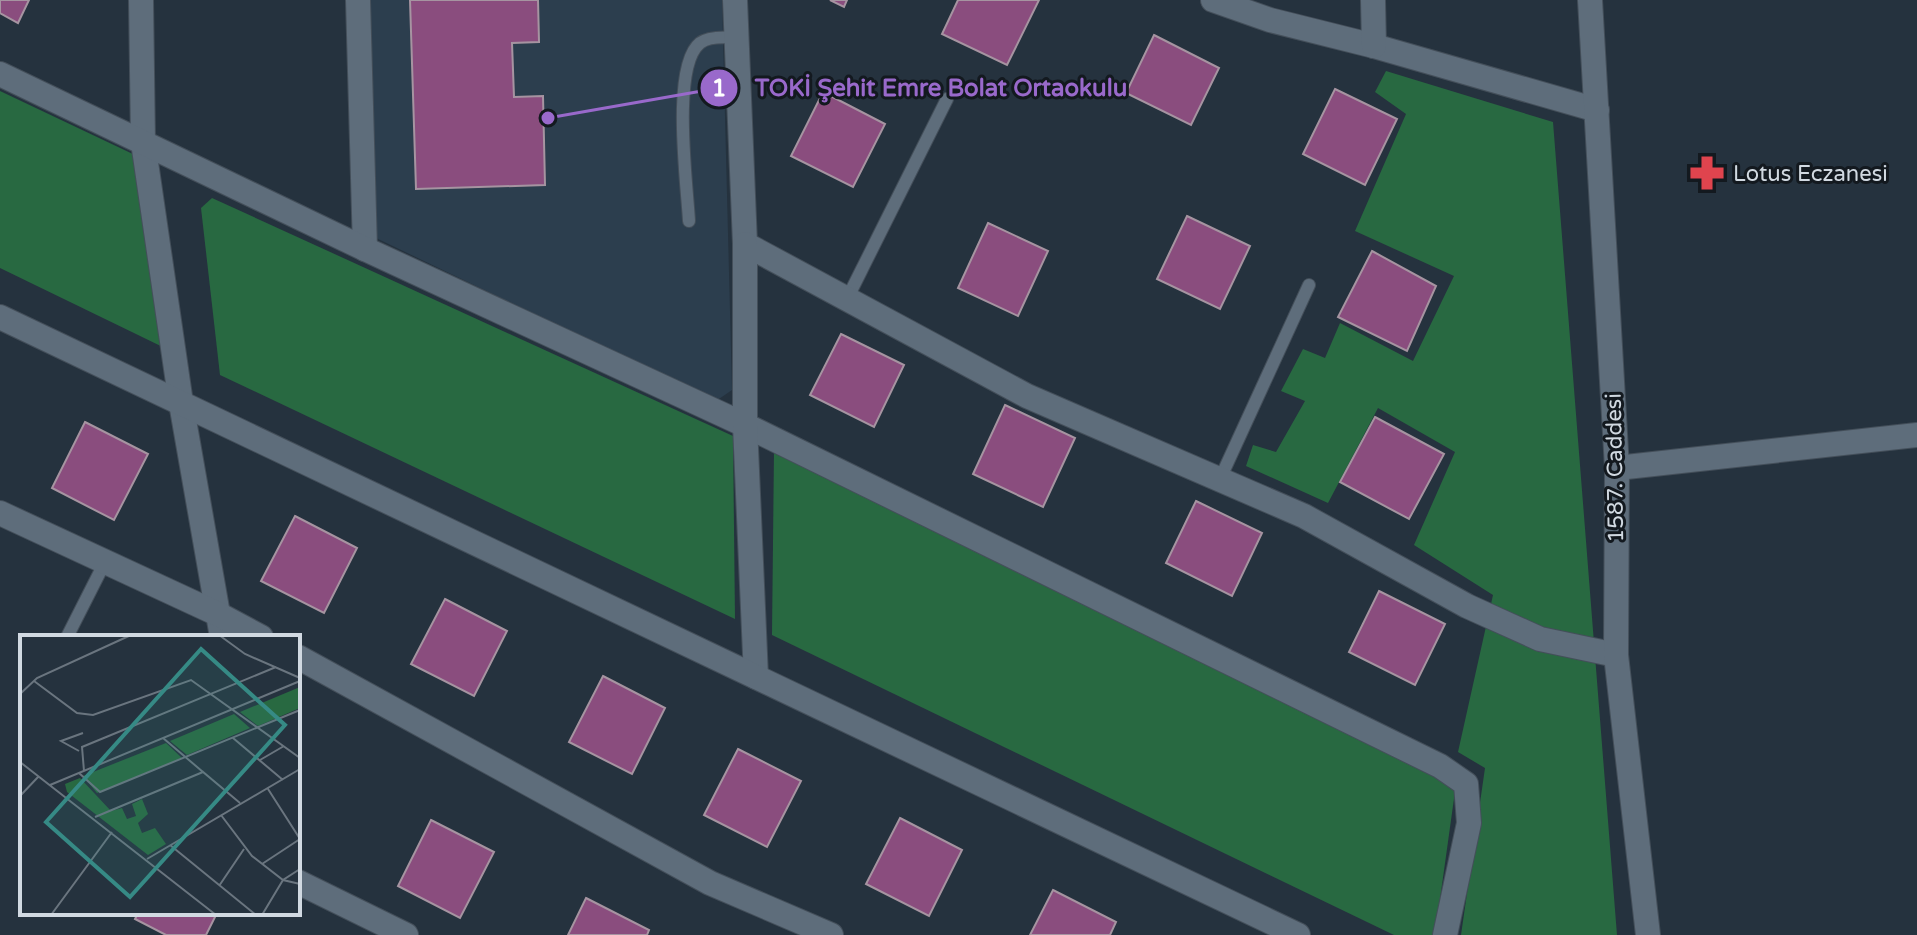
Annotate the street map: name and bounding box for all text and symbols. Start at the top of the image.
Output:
callout: TOKİ Şehit Emre Bolat Ortaokulu [699,64,1143,112]
text: 1 [711,74,727,103]
text: TOKİ Şehit Emre Bolat Ortaokulu [754,74,1127,103]
pharmacy icon: Lotus Eczanesi [1688,154,1726,192]
place label: Lotus Eczanesi [1733,161,1888,187]
street label: 1587. Caddesi [1601,393,1629,543]
inset map [20,635,300,915]

